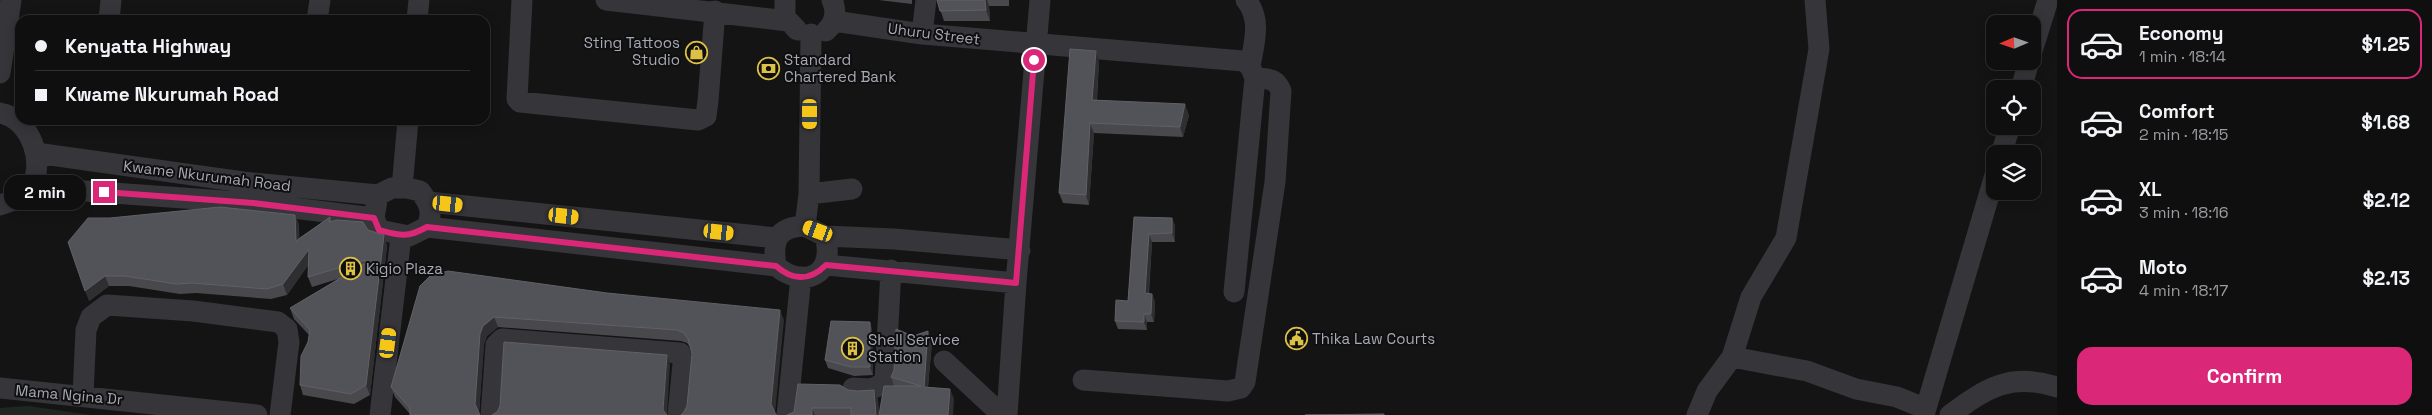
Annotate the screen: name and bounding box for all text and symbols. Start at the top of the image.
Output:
north arrow [1986,15,2041,70]
map controls [1986,15,2041,200]
street label: Uhuru Street [887,18,981,49]
text: Economy [2139,21,2223,46]
icon: car [2079,22,2124,67]
text: $1.25 [2362,32,2410,57]
place label: Sting Tattoos Studio [584,33,680,69]
text: Kenyatta Highway [65,34,231,59]
shop icon: Sting Tattoos Studio [684,40,708,64]
text: 1 min · 18:14 [2139,46,2226,67]
route start [1023,49,1045,71]
place label: Standard Chartered Bank [784,50,896,86]
bank icon: Standard Chartered Bank [756,57,780,81]
button: locate [1986,80,2041,135]
text: Kwame Nkurumah Road [65,82,279,107]
car [802,99,817,129]
text: Comfort [2139,99,2215,124]
icon: car [2079,100,2124,145]
text: $1.68 [2361,110,2410,135]
text: 2 min · 18:15 [2139,124,2228,145]
button: layers [1986,145,2041,200]
street label: Kwame Nkurumah Road [122,156,292,195]
callout: 2 min [4,174,86,210]
text: XL [2139,177,2162,202]
icon: car [2079,178,2124,223]
route end [93,181,115,203]
text: 2 min [24,182,66,203]
text: $2.12 [2363,188,2410,213]
car [432,195,463,213]
text: 3 min · 18:16 [2139,202,2229,223]
car [548,207,579,225]
car [801,219,834,243]
car [703,223,734,241]
text: Moto [2139,255,2187,280]
icon: car [2079,256,2124,301]
building icon: Kigio Plaza [338,257,362,281]
place label: Kigio Plaza [366,259,443,278]
text: $2.13 [2362,266,2410,291]
text: 4 min · 18:17 [2139,280,2228,301]
car [378,327,397,359]
public building icon: Thika Law Courts [1284,327,1308,351]
place label: Thika Law Courts [1312,329,1435,348]
place label: Shell Service Station [868,330,960,366]
building icon: Shell Service Station [840,337,864,361]
button: Confirm [2077,347,2412,405]
street label: Mama Ngina Dr [15,380,124,409]

